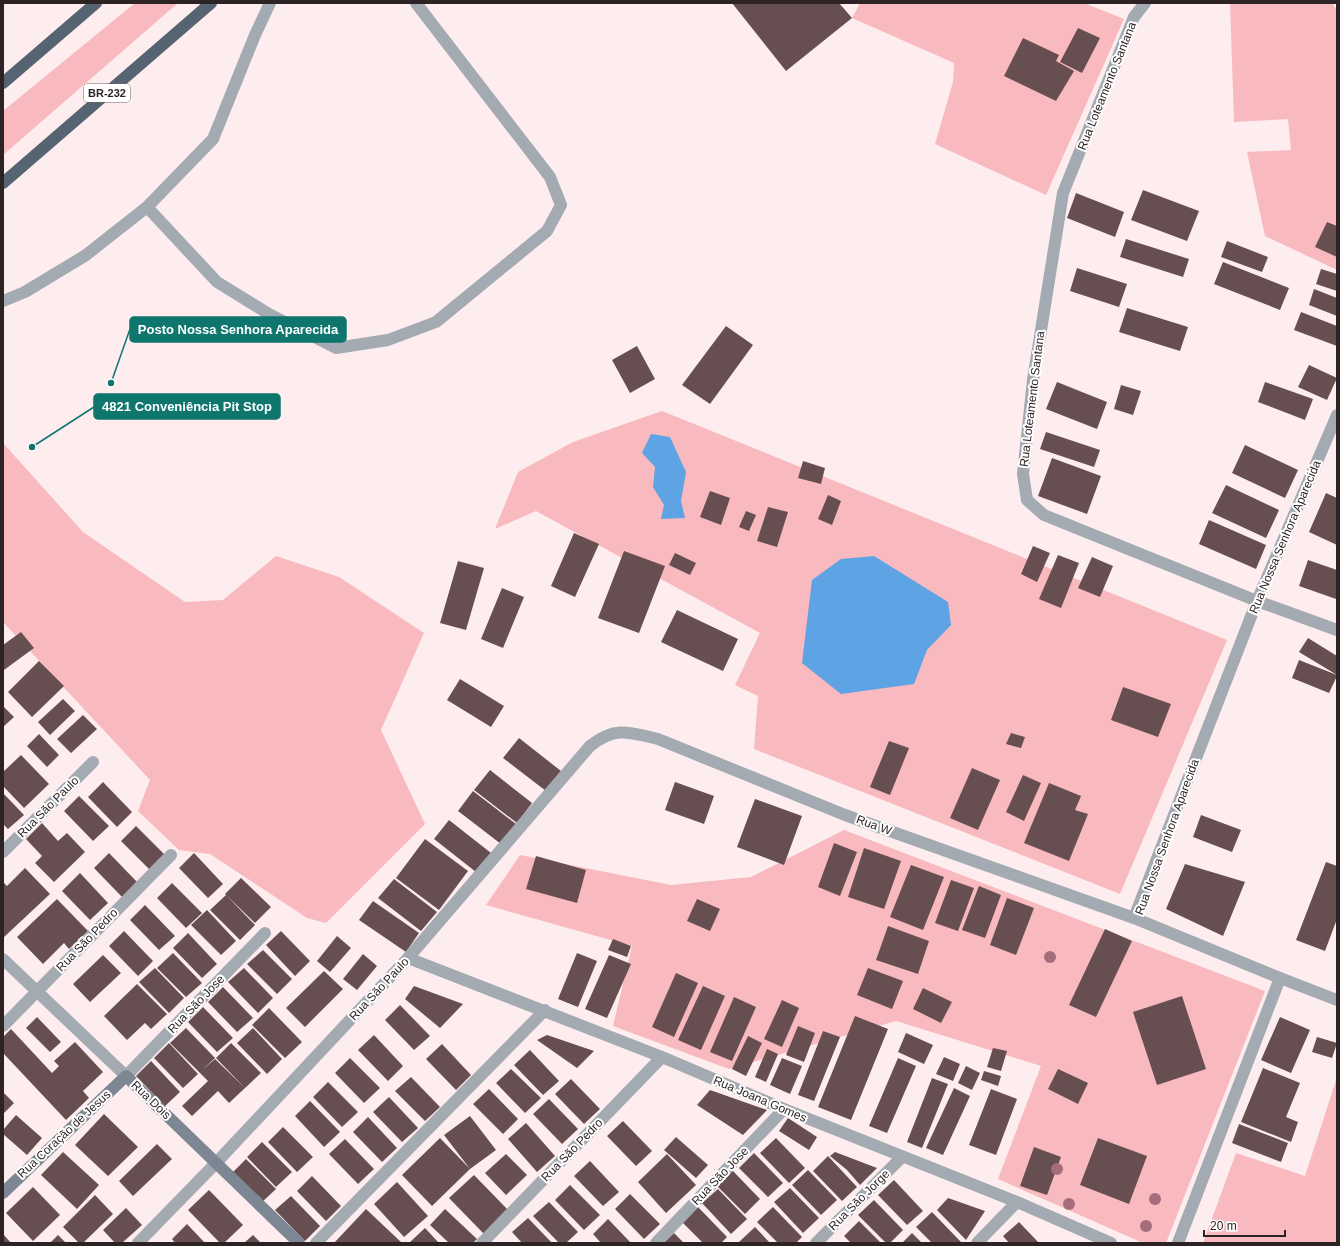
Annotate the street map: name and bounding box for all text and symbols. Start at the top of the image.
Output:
street label: Rua Loteamento Santana [1075,20,1139,152]
road number: BR-232 [84,84,130,102]
callout: Posto Nossa Senhora Aparecida [130,317,346,342]
text: Posto Nossa Senhora Aparecida [138,322,339,337]
street label: Rua Loteamento Santana [1017,330,1047,468]
callout: 4821 Conveniência Pit Stop [94,394,280,419]
text: 4821 Conveniência Pit Stop [102,399,272,414]
street label: Rua Nossa Senhora Aparecida [1246,458,1324,616]
street label: Rua Nossa Senhora Aparecida [1132,757,1202,917]
street label: Rua São Paulo [15,773,82,840]
street label: Rua W [854,812,894,838]
street label: Rua São Pedro [53,905,121,974]
street label: Rua São Paulo [346,954,412,1023]
street label: Rua São Jose [165,972,227,1036]
street label: Rua Joana Gomes [711,1073,809,1125]
street label: Rua Dois [128,1078,174,1122]
street label: Rua Coração de Jesus [15,1087,113,1181]
street label: Rua São Pedro [538,1115,606,1184]
street label: Rua São Jose [689,1144,751,1208]
street label: Rua São Jorge [826,1167,892,1233]
scale bar [1204,1212,1285,1238]
text: 20 m [1210,1219,1237,1233]

